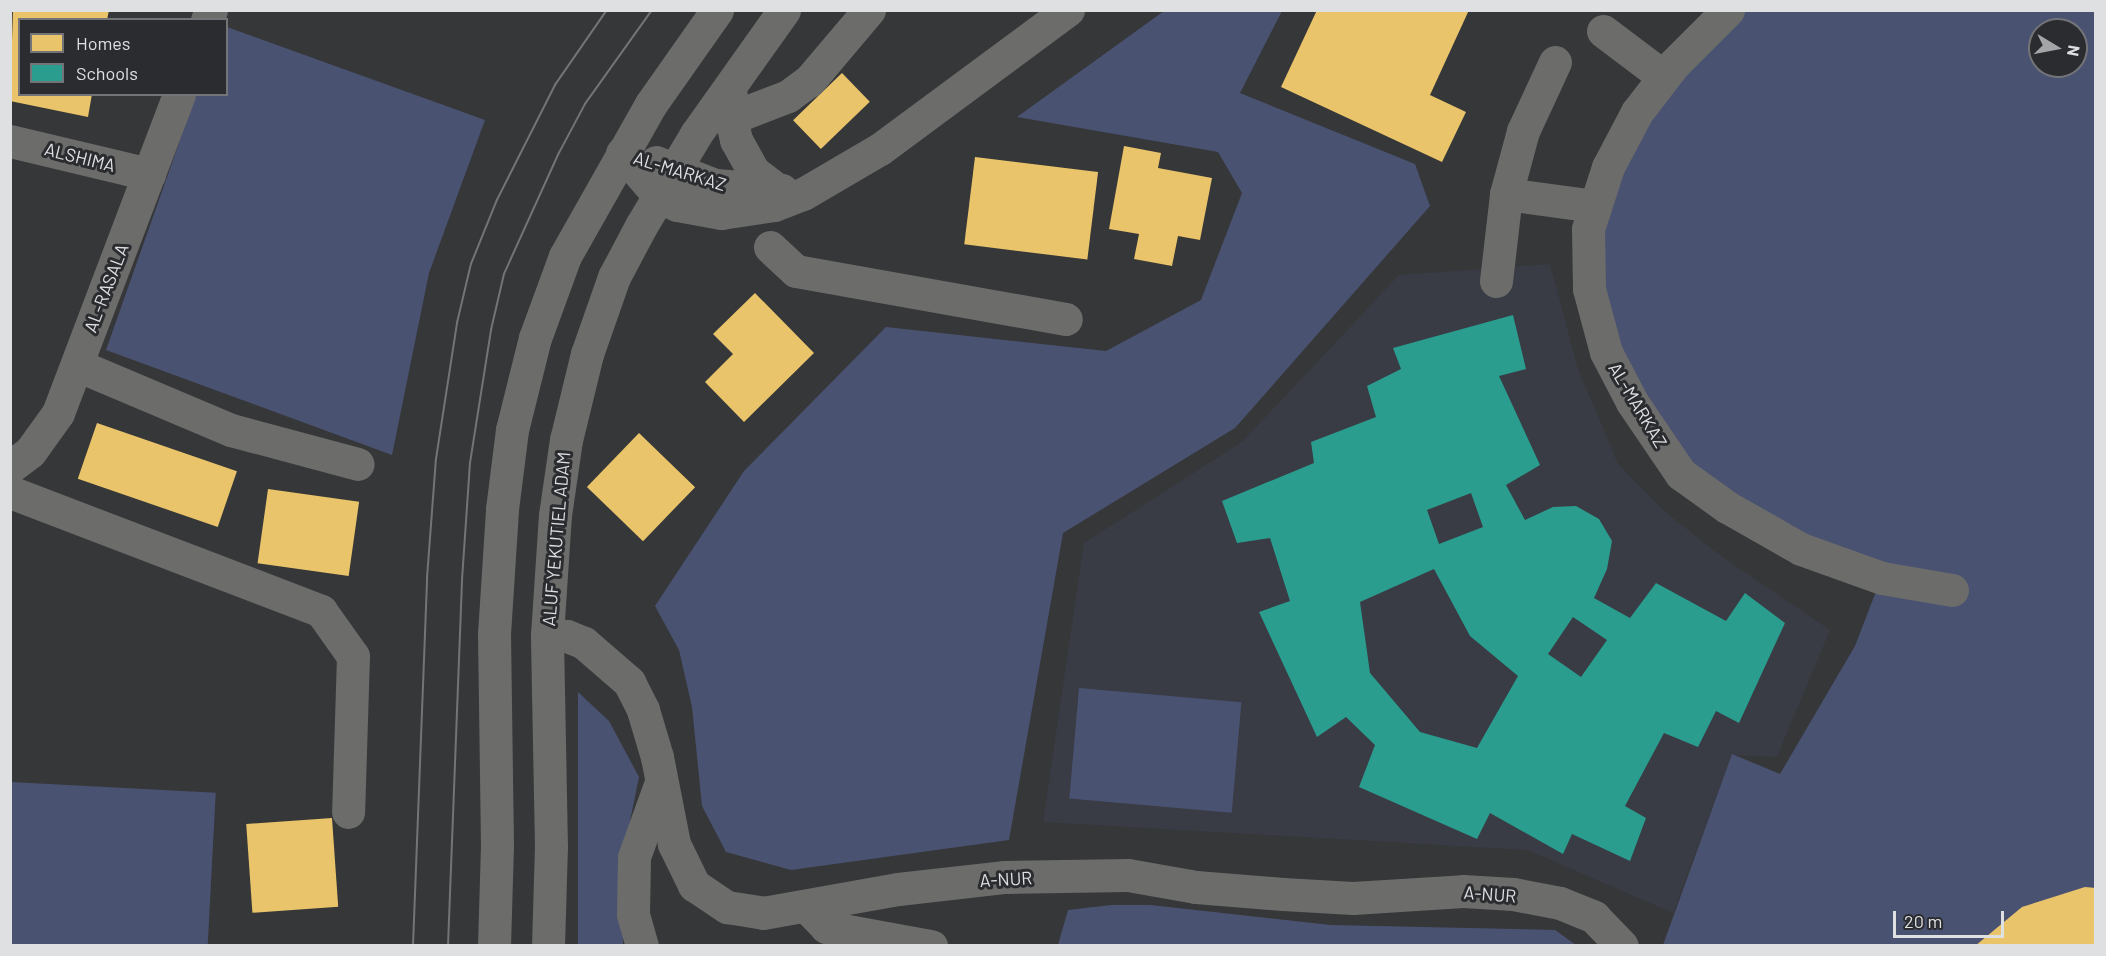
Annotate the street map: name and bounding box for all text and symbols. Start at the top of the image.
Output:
legend [18,18,228,96]
north arrow [2028,18,2088,78]
text: Homes [76,32,130,54]
text: N [2064,44,2085,58]
text: Schools [76,62,138,84]
street label: ALSHIMA [43,138,117,176]
street label: AL-MARKAZ [631,147,729,195]
street label: AL-RASALA [79,240,133,336]
street label: AL-MARKAZ [1604,358,1672,452]
street label: ALUF YEKUTIEL ADAM [538,451,574,627]
street label: A-NUR [979,867,1033,891]
street label: A-NUR [1463,881,1517,907]
scale bar [1896,899,2007,937]
text: 20 m [1904,910,1942,932]

